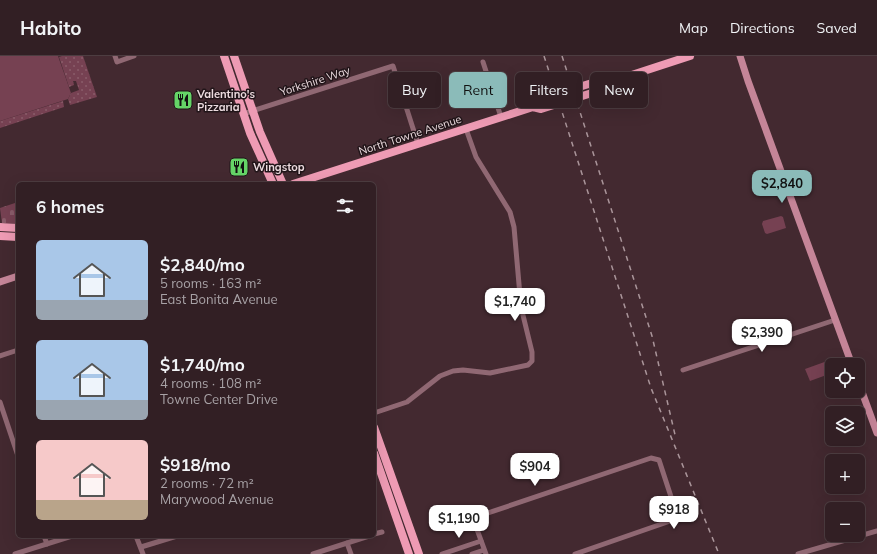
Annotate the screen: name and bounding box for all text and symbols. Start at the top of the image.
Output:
text: Habito [20,16,82,40]
text: Map [679,19,708,37]
text: Directions [730,19,795,37]
text: Saved [817,19,857,37]
street label: Yorkshire Way [277,63,352,99]
chip: Buy [388,72,441,108]
chip: Rent [449,72,507,108]
chip: Filters [515,72,582,108]
chip: New [590,72,648,108]
place label: Valentino's Pizzaria [196,87,255,114]
restaurant icon: Valentino's Pizzaria [172,89,194,111]
street label: North Towne Avenue [357,112,463,158]
restaurant icon: Wingstop [228,156,250,178]
place label: Wingstop [253,160,305,174]
pin: $2,840 [749,170,815,204]
text: $2,840 [761,175,803,191]
icon: filters [334,195,356,217]
text: 6 homes [36,196,104,217]
text: $2,840/mo [160,254,245,275]
icon: home [68,256,116,304]
text: 5 rooms · 163 m² [160,275,261,291]
pin: $1,740 [482,288,548,322]
text: East Bonita Avenue [160,291,278,307]
text: $1,740 [494,293,536,309]
pin: $2,390 [729,319,795,353]
text: $2,390 [741,324,783,340]
text: $1,740/mo [160,354,245,375]
icon: home [68,356,116,404]
map controls [825,358,865,542]
button: locate [825,358,865,398]
text: 4 rooms · 108 m² [160,375,261,391]
text: Towne Center Drive [160,391,278,407]
button: layers [825,406,865,446]
pin: $904 [511,453,559,487]
text: $918/mo [160,454,231,475]
button: + [825,454,865,494]
icon: home [68,456,116,504]
text: $904 [519,458,551,474]
text: 2 rooms · 72 m² [160,475,254,491]
text: Marywood Avenue [160,491,274,507]
pin: $918 [650,496,698,530]
text: $918 [658,501,690,517]
button: − [825,502,865,542]
pin: $1,190 [426,505,492,539]
text: $1,190 [438,510,480,526]

